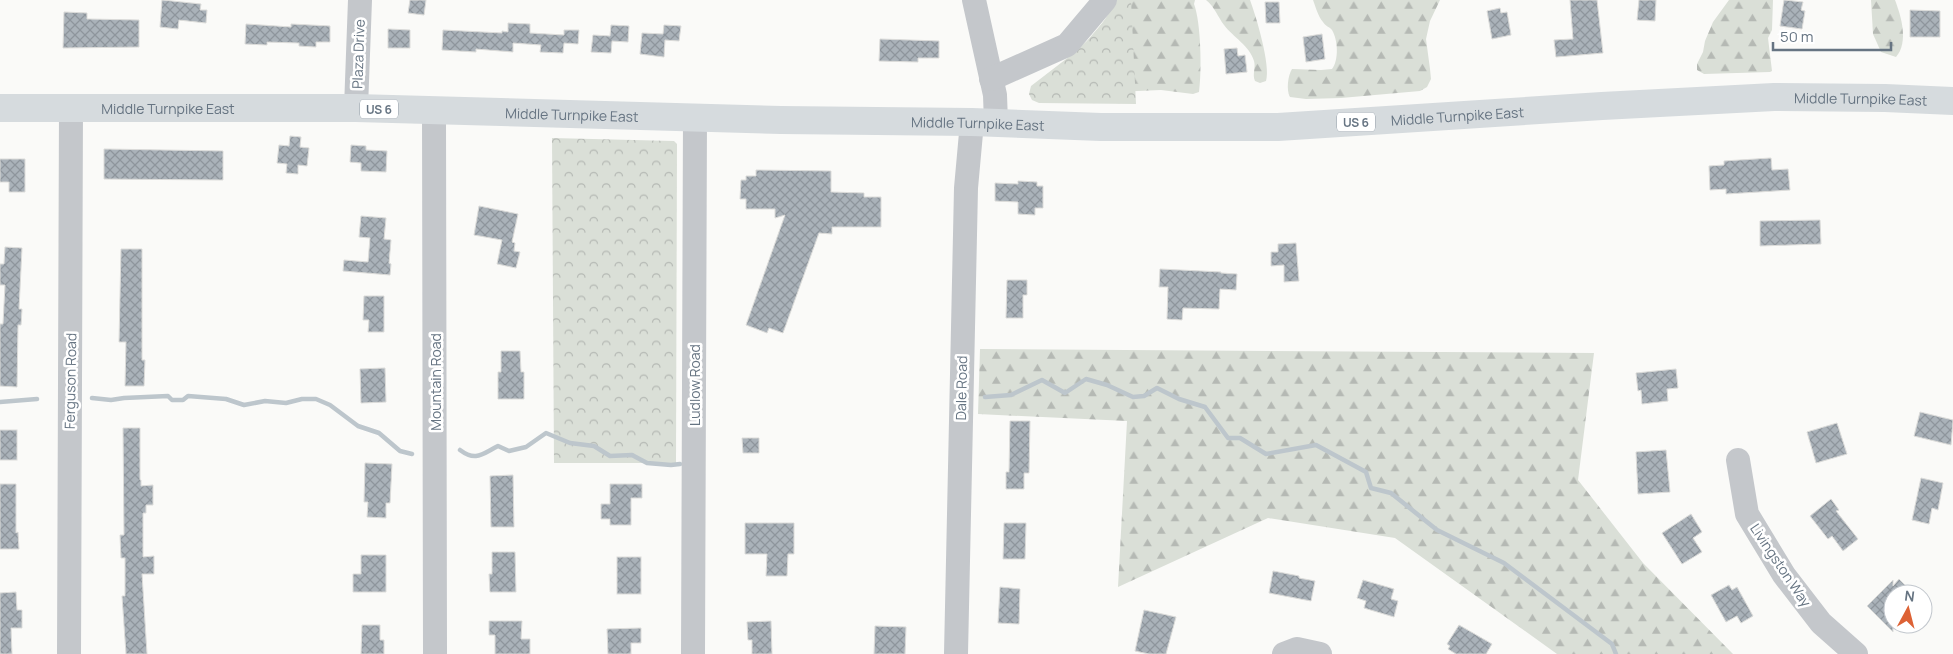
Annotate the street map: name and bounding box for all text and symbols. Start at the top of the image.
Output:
street label: Plaza Drive [347,19,369,89]
scale bar [1773,20,1890,52]
text: 50 m [1780,26,1814,47]
street label: Middle Turnpike East [1794,88,1928,109]
street label: Middle Turnpike East [101,99,235,118]
road number: US 6 [360,100,398,118]
street label: Middle Turnpike East [1390,102,1525,129]
street label: Middle Turnpike East [505,103,639,125]
street label: Middle Turnpike East [911,112,1045,134]
road number: US 6 [1337,112,1375,132]
street label: Ferguson Road [60,333,80,429]
street label: Mountain Road [426,333,445,431]
street label: Ludlow Road [685,344,704,426]
street label: Dale Road [951,356,971,420]
street label: Livingston Way [1746,520,1816,611]
north arrow [1883,584,1933,634]
text: N [1903,586,1916,606]

